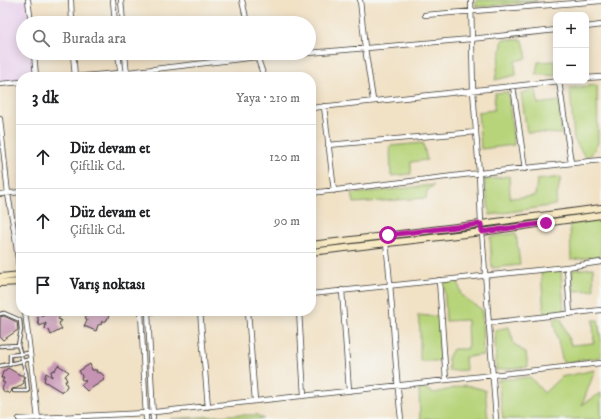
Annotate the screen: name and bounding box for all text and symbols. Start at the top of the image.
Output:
map controls [553,12,589,84]
button: + [553,12,589,48]
search box [16,16,316,60]
icon: search [30,27,52,49]
text: Burada ara [62,29,126,48]
button: − [553,48,589,84]
text: 3 dk [32,87,59,109]
text: Yaya · 210 m [236,90,300,106]
text: Düz devam et [70,139,150,158]
icon: ahead [32,146,54,168]
text: 120 m [269,149,300,165]
text: Çiftlik Cd. [70,158,125,174]
text: Düz devam et [70,203,150,222]
icon: ahead [32,210,54,232]
text: 90 m [274,213,300,229]
route end [537,214,555,232]
text: Çiftlik Cd. [70,222,125,238]
route start [379,226,397,244]
icon: arrive [32,274,54,296]
text: Varış noktası [70,275,145,294]

